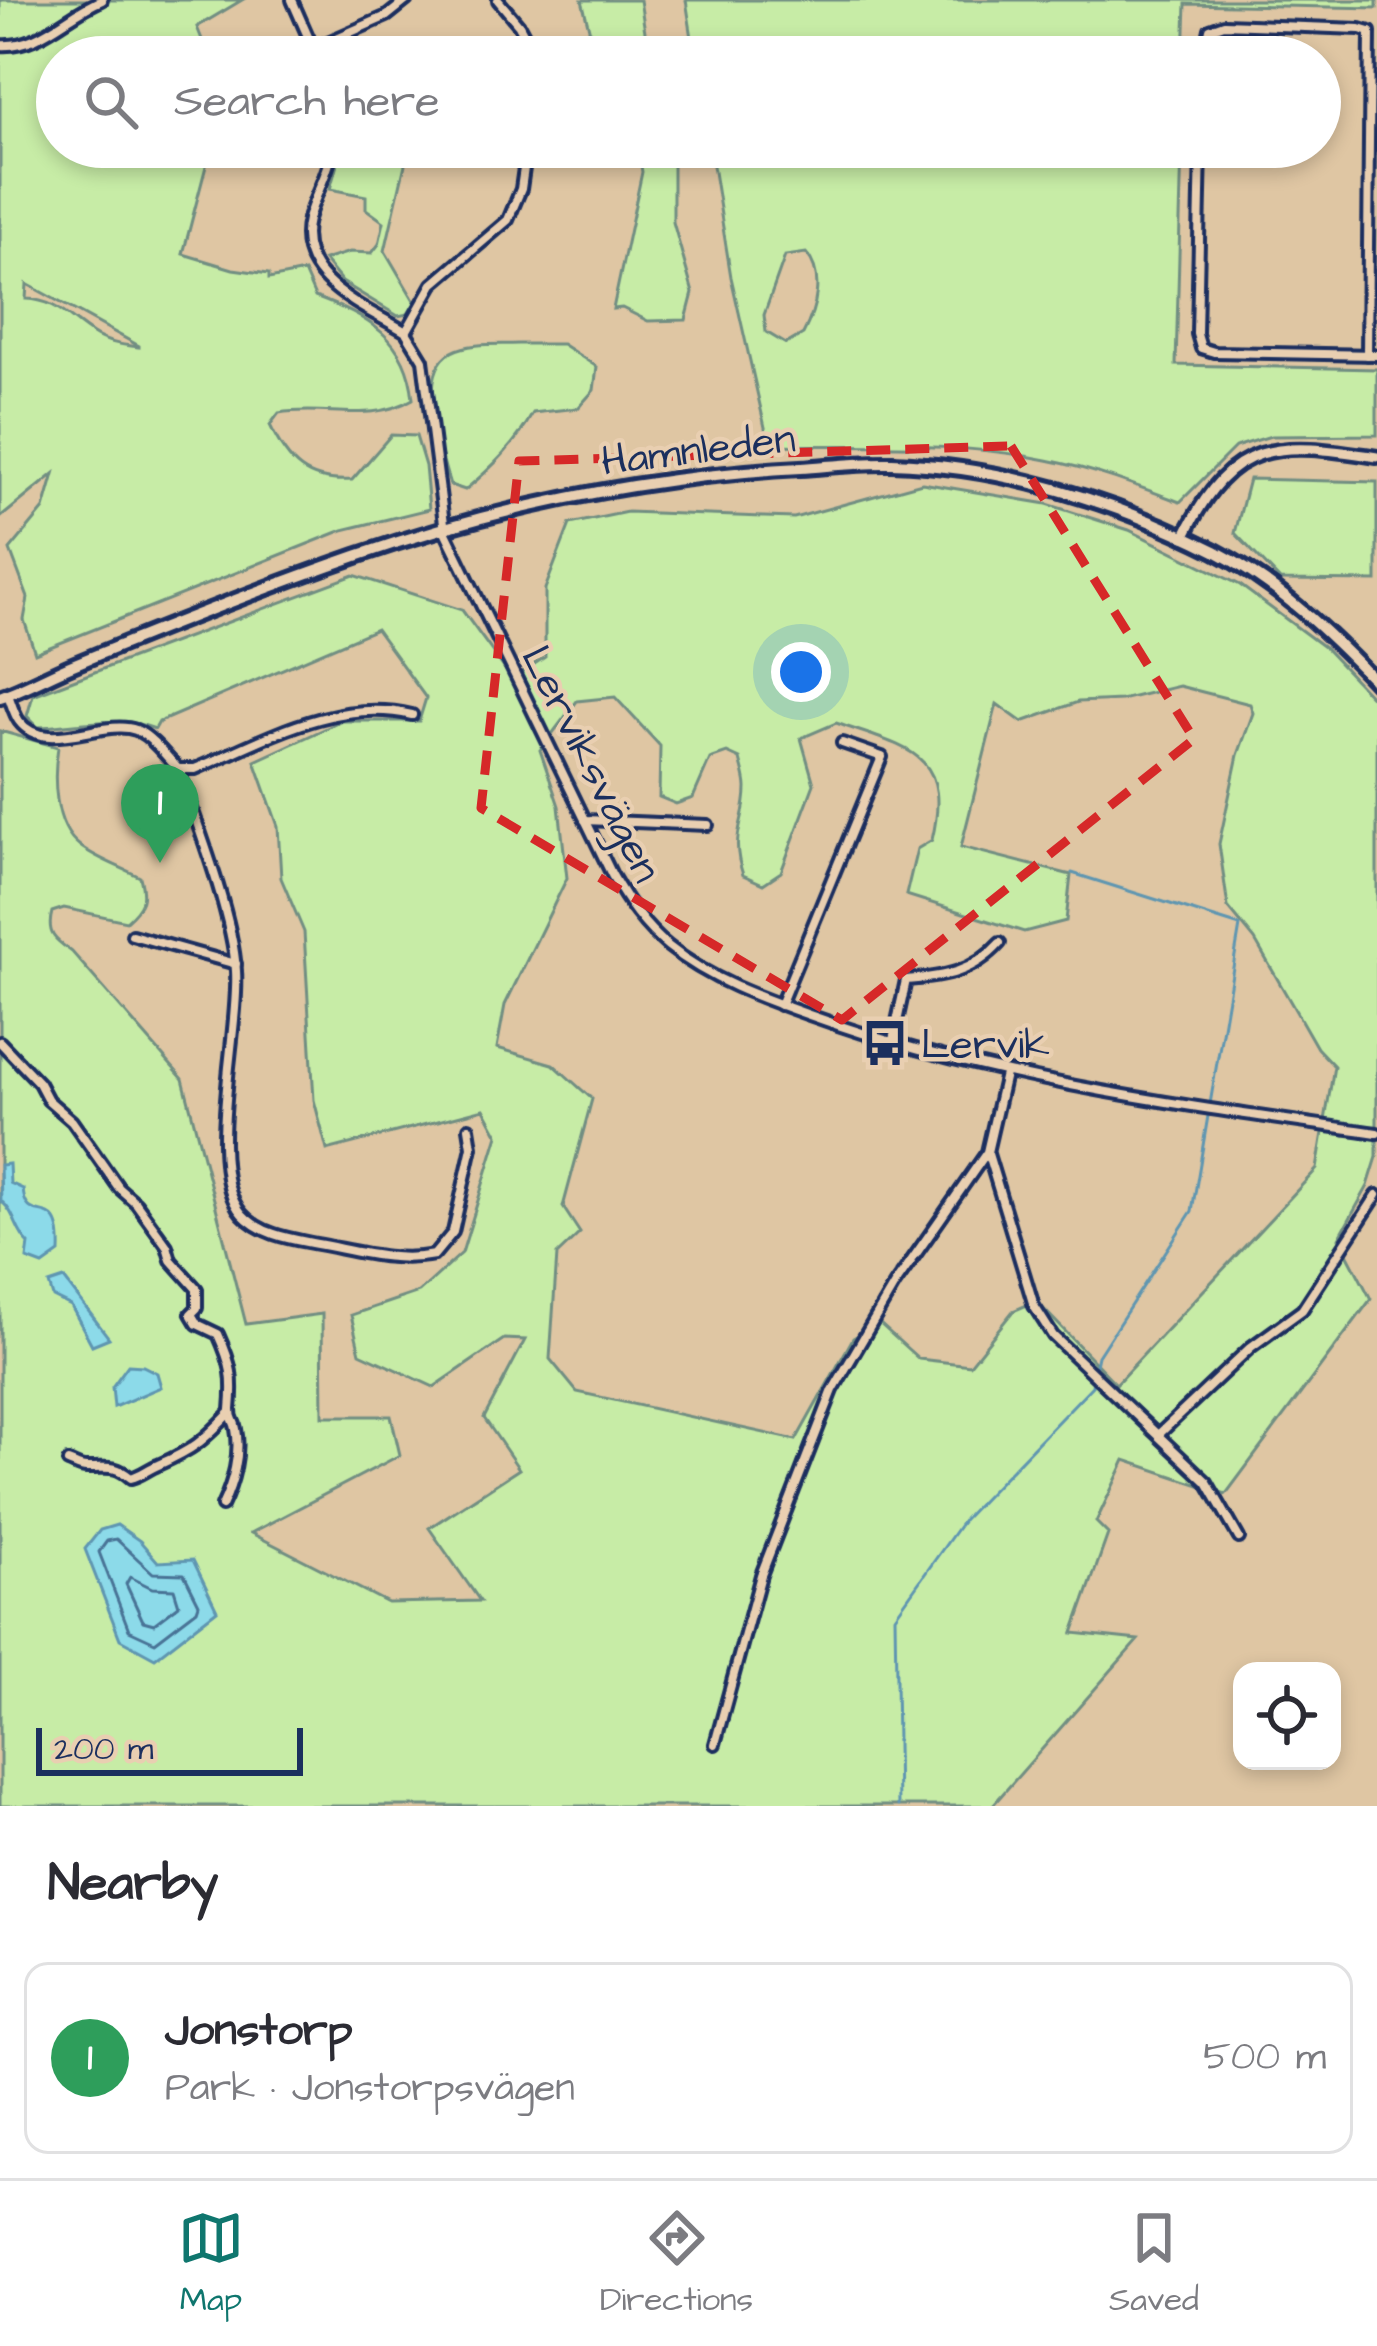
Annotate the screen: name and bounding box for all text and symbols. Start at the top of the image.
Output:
search box [36,36,1341,168]
icon: search [78,69,144,135]
text: Search here [174,71,440,133]
street label: Hamnleden [598,410,799,492]
street label: Lerviksvägen [506,636,675,893]
your location [771,642,831,702]
pin: 1 [121,764,199,863]
place label: Lervik [921,1017,1050,1075]
bus stop icon: Lervik [860,1018,910,1068]
map controls [1233,1662,1341,1770]
button: locate [1233,1662,1341,1770]
scale bar [36,1722,303,1775]
text: 200 m [54,1726,153,1772]
text: Nearby [48,1849,218,1920]
text: Jonstorp [165,2000,353,2062]
text: 1 [88,2031,93,2085]
text: 500 m [1203,2031,1326,2085]
text: Park · Jonstorpsvägen [165,2062,575,2116]
tab: Map [178,2205,244,2323]
tab: Directions [600,2205,753,2323]
tab: Saved [1109,2205,1199,2323]

